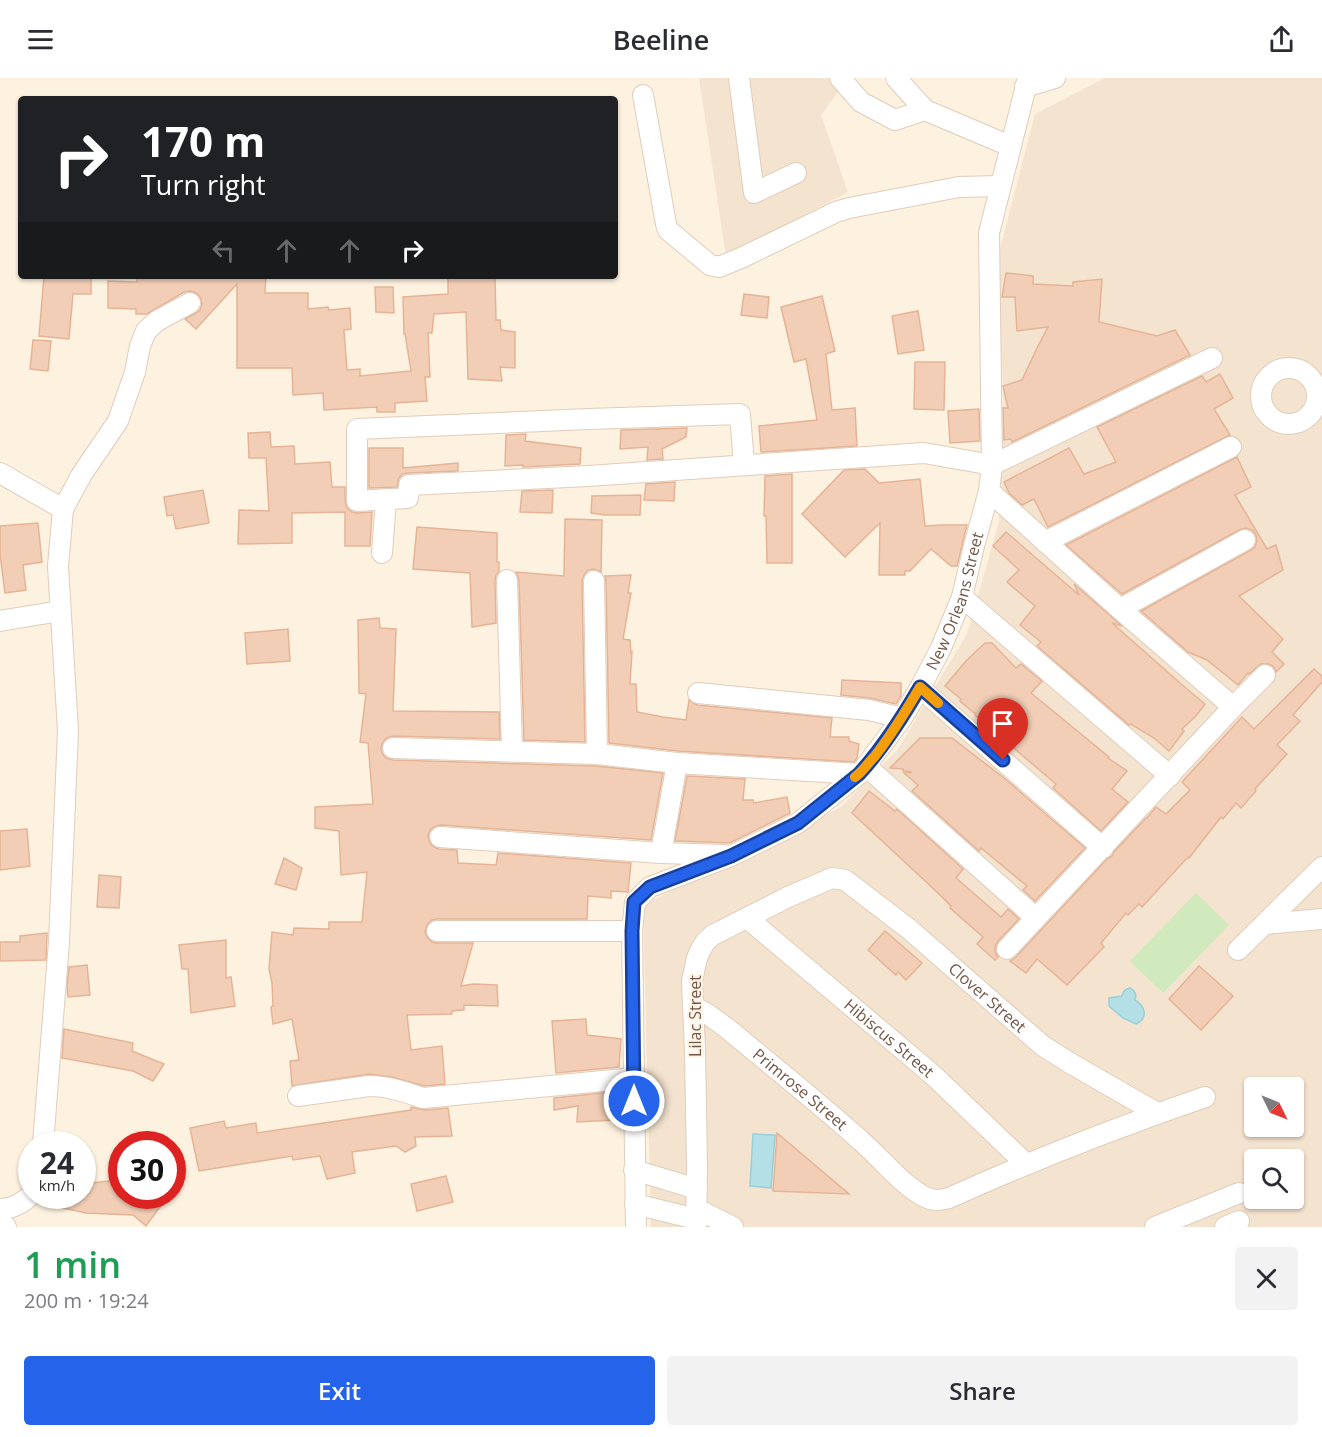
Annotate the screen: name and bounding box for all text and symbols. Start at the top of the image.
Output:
text: Beeline [613,21,709,58]
icon: menu [24,23,57,56]
icon: share [1265,23,1298,56]
text: 170 m [141,112,265,169]
icon: right [42,120,120,198]
text: Turn right [141,166,266,203]
icon: left [207,234,240,267]
icon: ahead [270,234,303,267]
icon: ahead [333,234,366,267]
icon: right [396,234,429,267]
street label: New Orleans Street [920,529,988,674]
pin [977,698,1028,760]
icon: arrive [986,707,1019,740]
street label: Clover Street [944,958,1031,1038]
street label: Lilac Street [684,975,706,1057]
street label: Hibiscus Street [840,994,939,1082]
street label: Primrose Street [748,1043,852,1135]
position arrow [602,1069,666,1133]
north arrow [1244,1077,1304,1137]
map controls [1244,1077,1304,1209]
speed limit sign: 30 [108,1131,186,1209]
text: 24 [40,1142,74,1183]
button: search [1244,1149,1304,1209]
text: km/h [39,1175,75,1195]
text: 1 min [24,1240,121,1289]
button: close [1235,1247,1298,1310]
text: 200 m · 19:24 [24,1287,149,1314]
button: Exit [24,1356,655,1425]
button: Share [667,1356,1298,1425]

